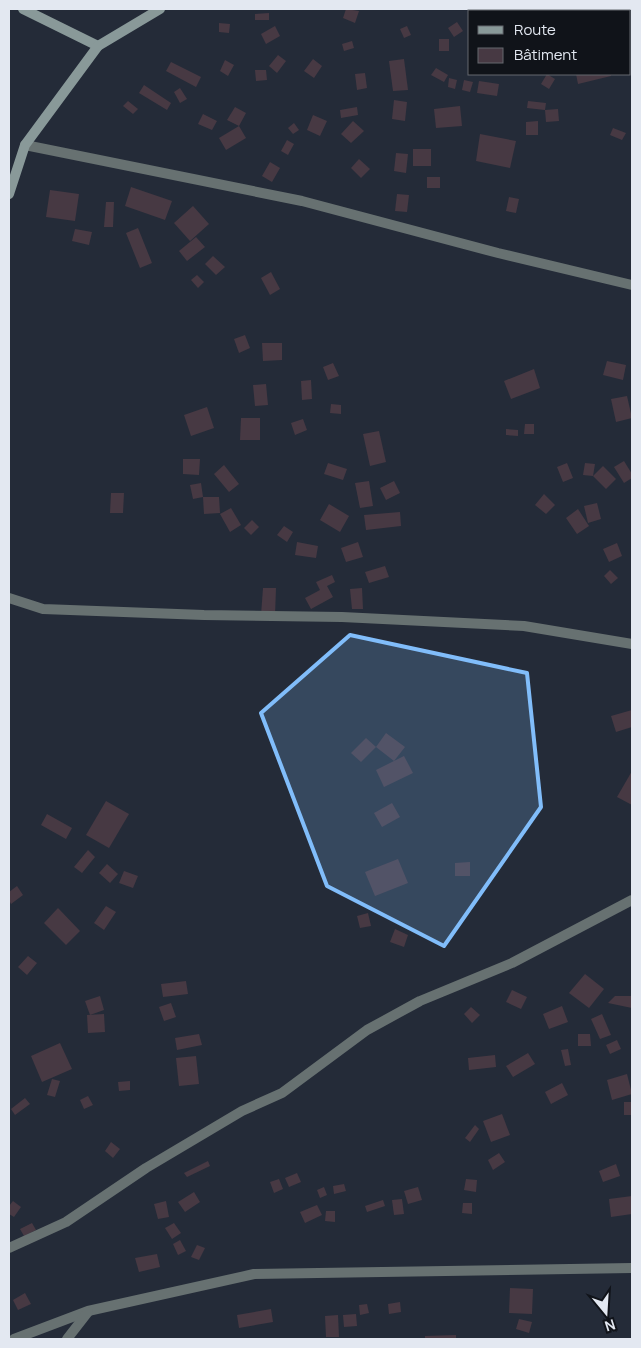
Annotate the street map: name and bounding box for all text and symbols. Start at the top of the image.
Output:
legend [468,10,631,75]
text: Route [514,19,556,40]
text: Bâtiment [514,44,577,65]
north arrow [581,1288,631,1338]
text: N [602,1315,618,1336]

